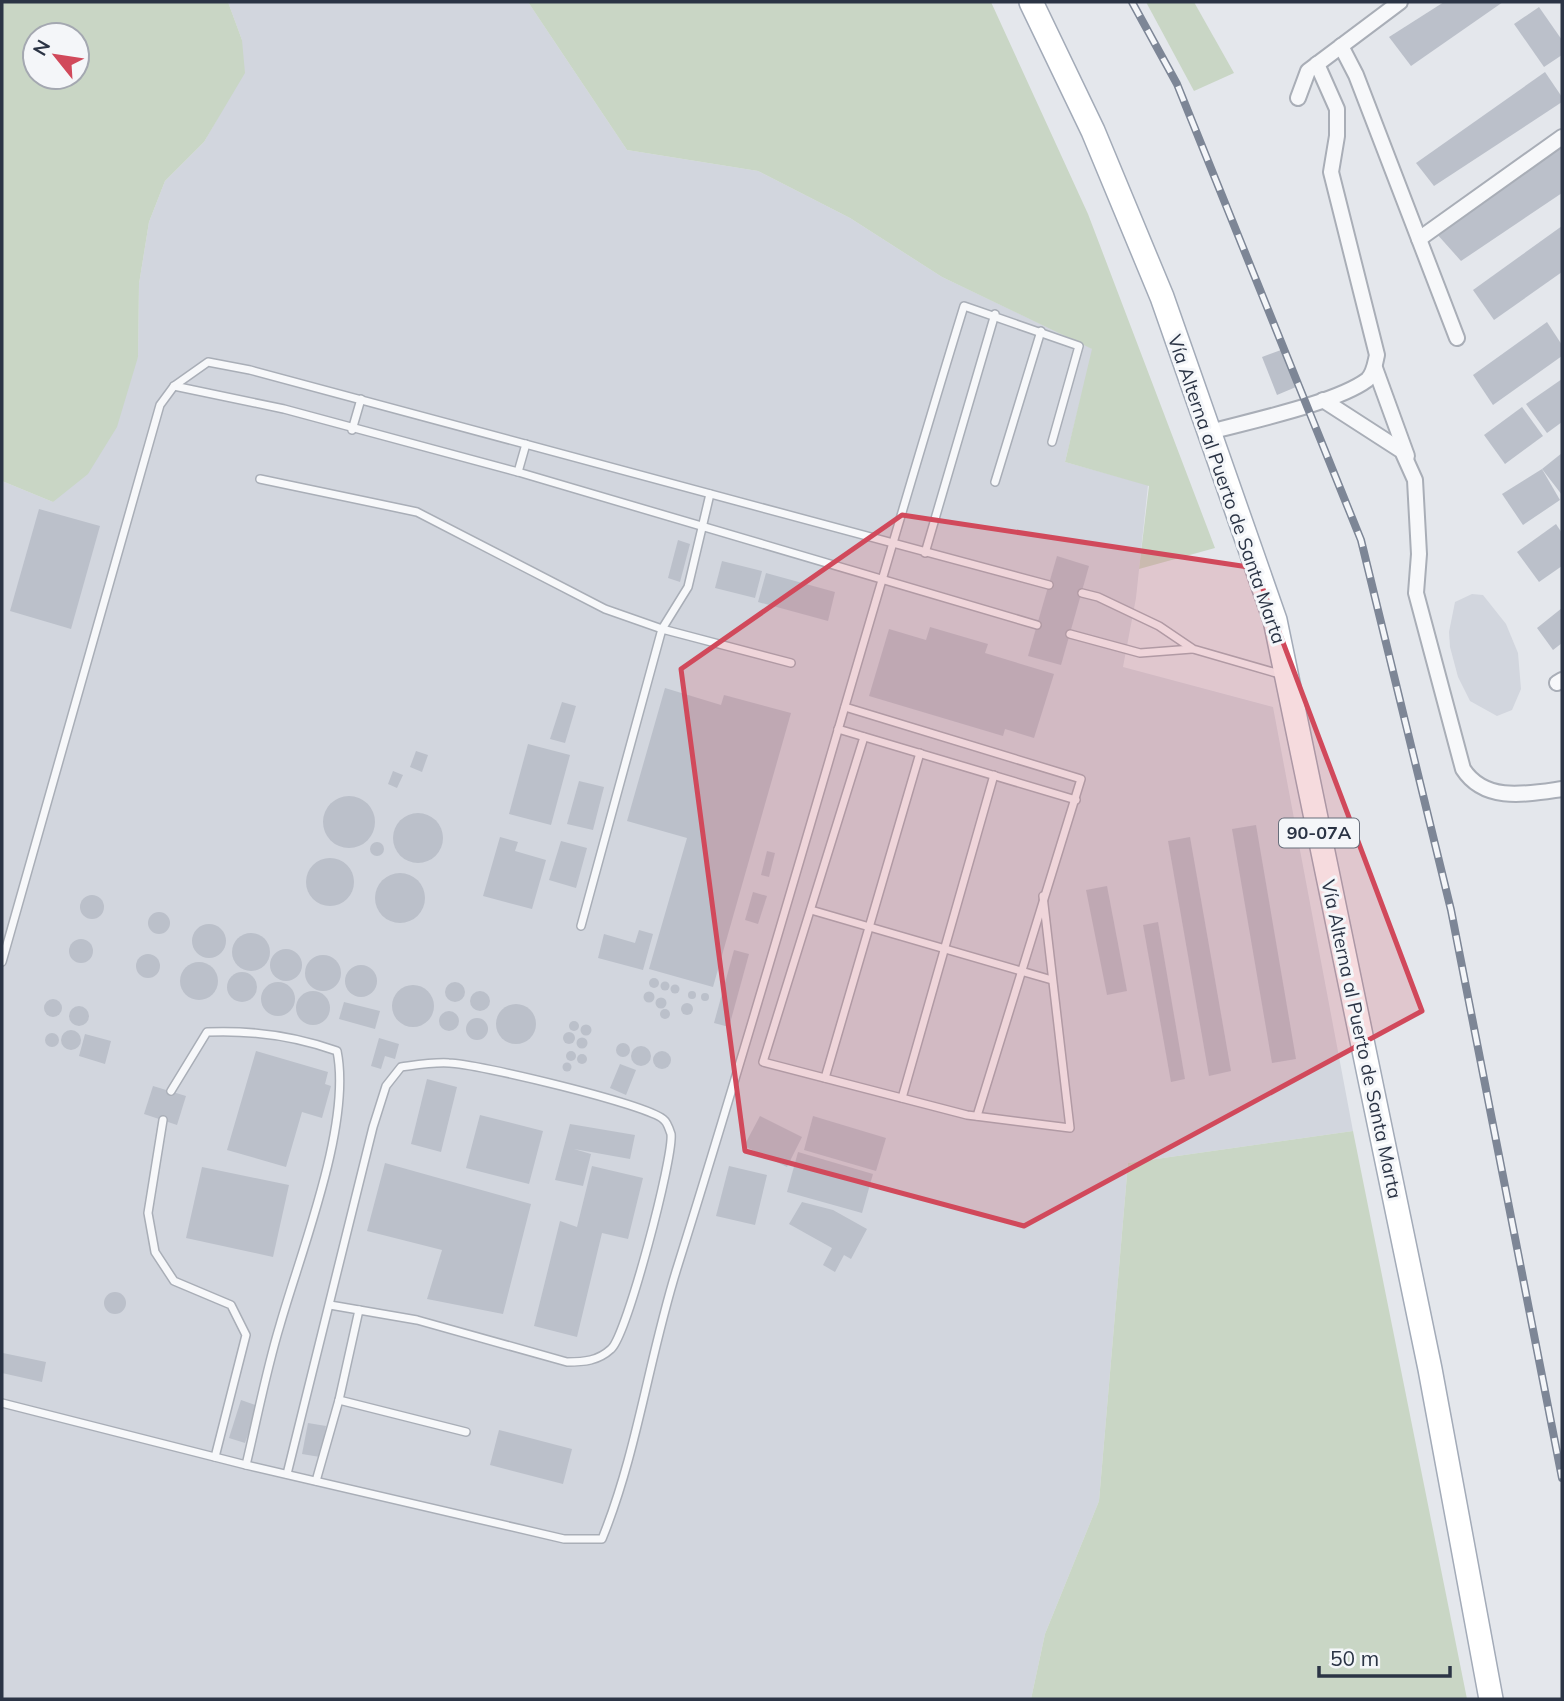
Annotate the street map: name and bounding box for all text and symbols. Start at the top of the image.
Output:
north arrow [21,21,91,91]
text: N [27,35,55,60]
street label: Vía Alterna al Puerto de Santa Marta [1163,331,1291,647]
road number: 90-07A [1279,818,1359,848]
street label: Vía Alterna al Puerto de Santa Marta [1316,877,1408,1201]
scale bar [1319,1634,1450,1678]
text: 50 m [1330,1645,1379,1671]

